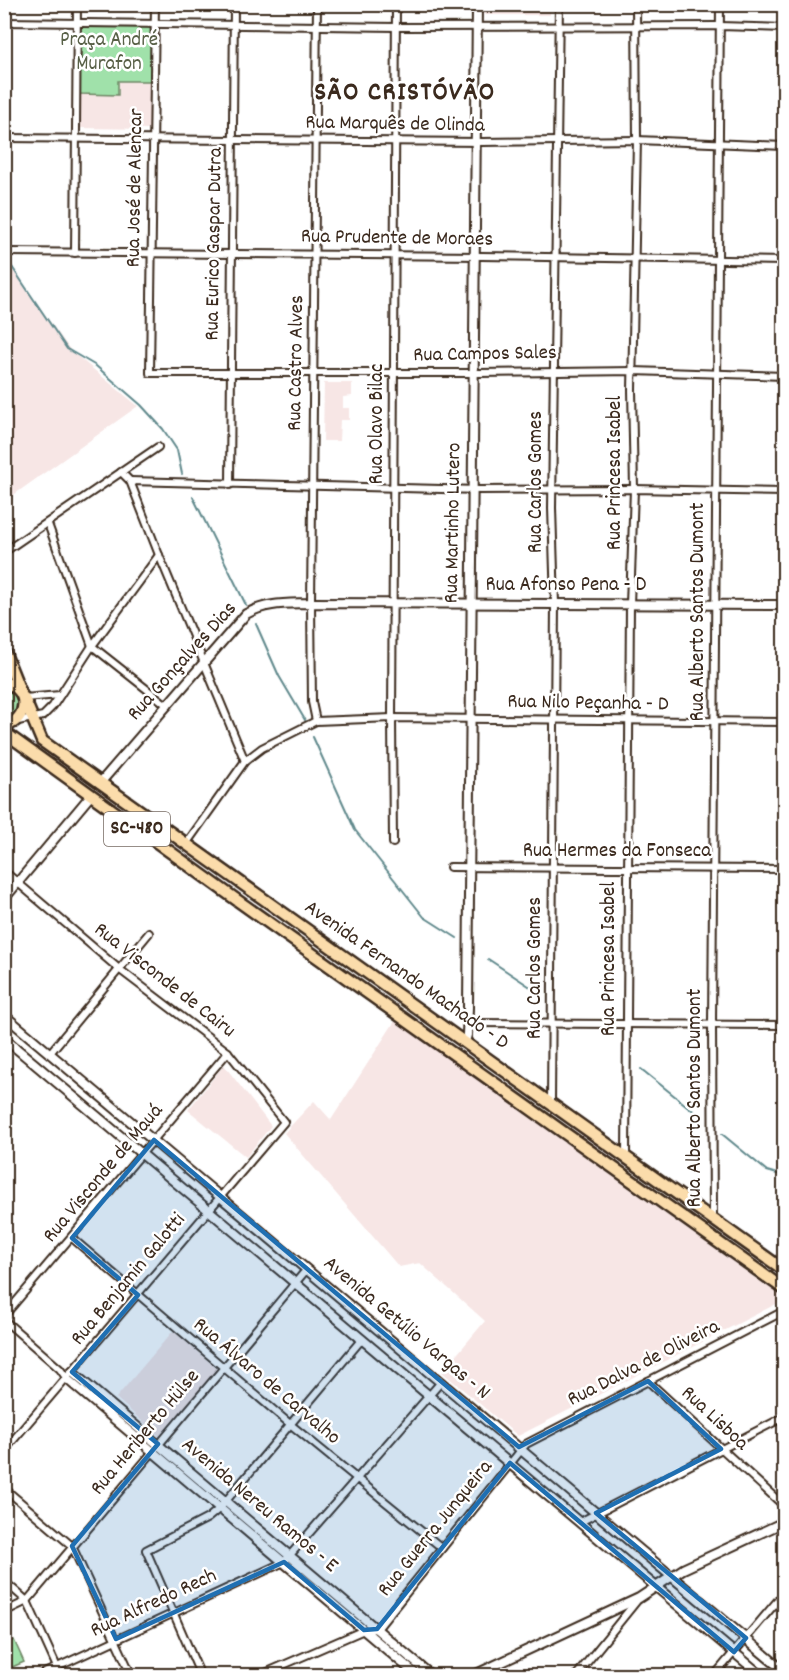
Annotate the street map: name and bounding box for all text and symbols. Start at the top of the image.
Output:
park label: Praça André Murafon [60,26,158,80]
district label: SÃO CRISTÓVÃO [314,74,496,113]
street label: Rua José de Alencar [120,108,152,268]
street label: Rua Marquês de Olinda [305,108,486,142]
street label: Rua Eurico Gaspar Dutra [198,146,232,341]
street label: Rua Prudente de Moraes [301,222,493,256]
street label: Rua Castro Alves [281,295,313,431]
street label: Rua Campos Sales [413,339,557,371]
street label: Rua Olavo Bilac [363,364,393,484]
street label: Rua Princesa Isabel [601,396,631,550]
street label: Rua Carlos Gomes [522,411,552,553]
street label: Rua Martinho Lutero [438,442,470,604]
street label: Rua Alberto Santos Dumont [684,502,714,722]
street label: Rua Afonso Pena - D [486,571,647,601]
street label: Rua Gonçalves Dias [121,596,245,728]
street label: Rua Nilo Peçanha - D [507,688,669,720]
road number: SC-480 [104,812,170,846]
street label: Rua Hermes da Fonseca [523,837,712,867]
street label: Rua Princesa Isabel [595,882,625,1036]
street label: Avenida Fernando Machado - D [297,894,515,1058]
street label: Rua Carlos Gomes [521,897,551,1039]
street label: Rua Visconde de Cairu [87,916,241,1046]
street label: Rua Alberto Santos Dumont [681,988,711,1208]
street label: Rua Visconde de Mauá [37,1097,172,1250]
street label: Rua Benjamin Galotti [64,1207,194,1353]
street label: Avenida Getúlio Vargas - N [316,1250,496,1408]
street label: Rua Álvaro de Carvalho [186,1311,346,1453]
street label: Rua Dalva de Oliveira [563,1312,726,1415]
street label: Rua Heriberto Hülse [84,1363,208,1503]
street label: Rua Lisboa [673,1380,756,1459]
street label: Avenida Nereu Ramos - E [174,1431,344,1581]
street label: Rua Guerra Junqueira [371,1453,501,1604]
street label: Rua Alfredo Rech [86,1562,222,1646]

